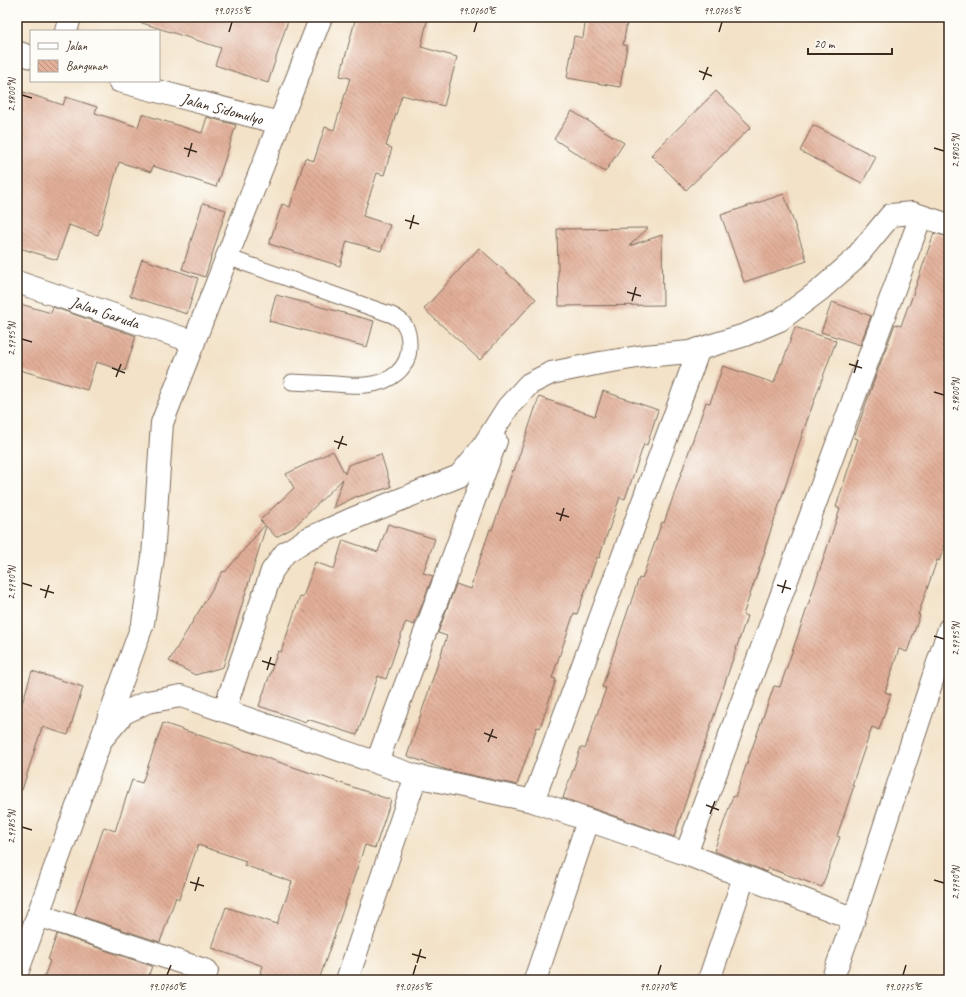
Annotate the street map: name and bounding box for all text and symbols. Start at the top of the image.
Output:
text: 99.0755°E [213,4,252,17]
text: 99.0760°E [458,4,497,17]
text: 99.0765°E [703,4,742,17]
legend [30,30,160,82]
scale bar [808,30,892,56]
text: 20 m [814,36,836,52]
text: Jalan [65,38,88,54]
text: Bangunan [66,58,108,74]
text: 2.9800°N [5,76,18,112]
street label: Jalan Sidomulyo [178,89,266,130]
text: 2.9805°N [949,132,962,168]
street label: Jalan Garuda [67,292,143,334]
text: 2.9795°N [5,320,18,356]
text: 2.9800°N [949,376,962,412]
text: 2.9790°N [5,564,18,600]
text: 2.9795°N [949,620,962,656]
text: 2.9785°N [5,808,18,844]
text: 2.9790°N [949,864,962,900]
text: 99.0760°E [148,980,187,993]
text: 99.0765°E [394,980,433,993]
text: 99.0770°E [639,980,678,993]
text: 99.0775°E [884,980,923,993]

